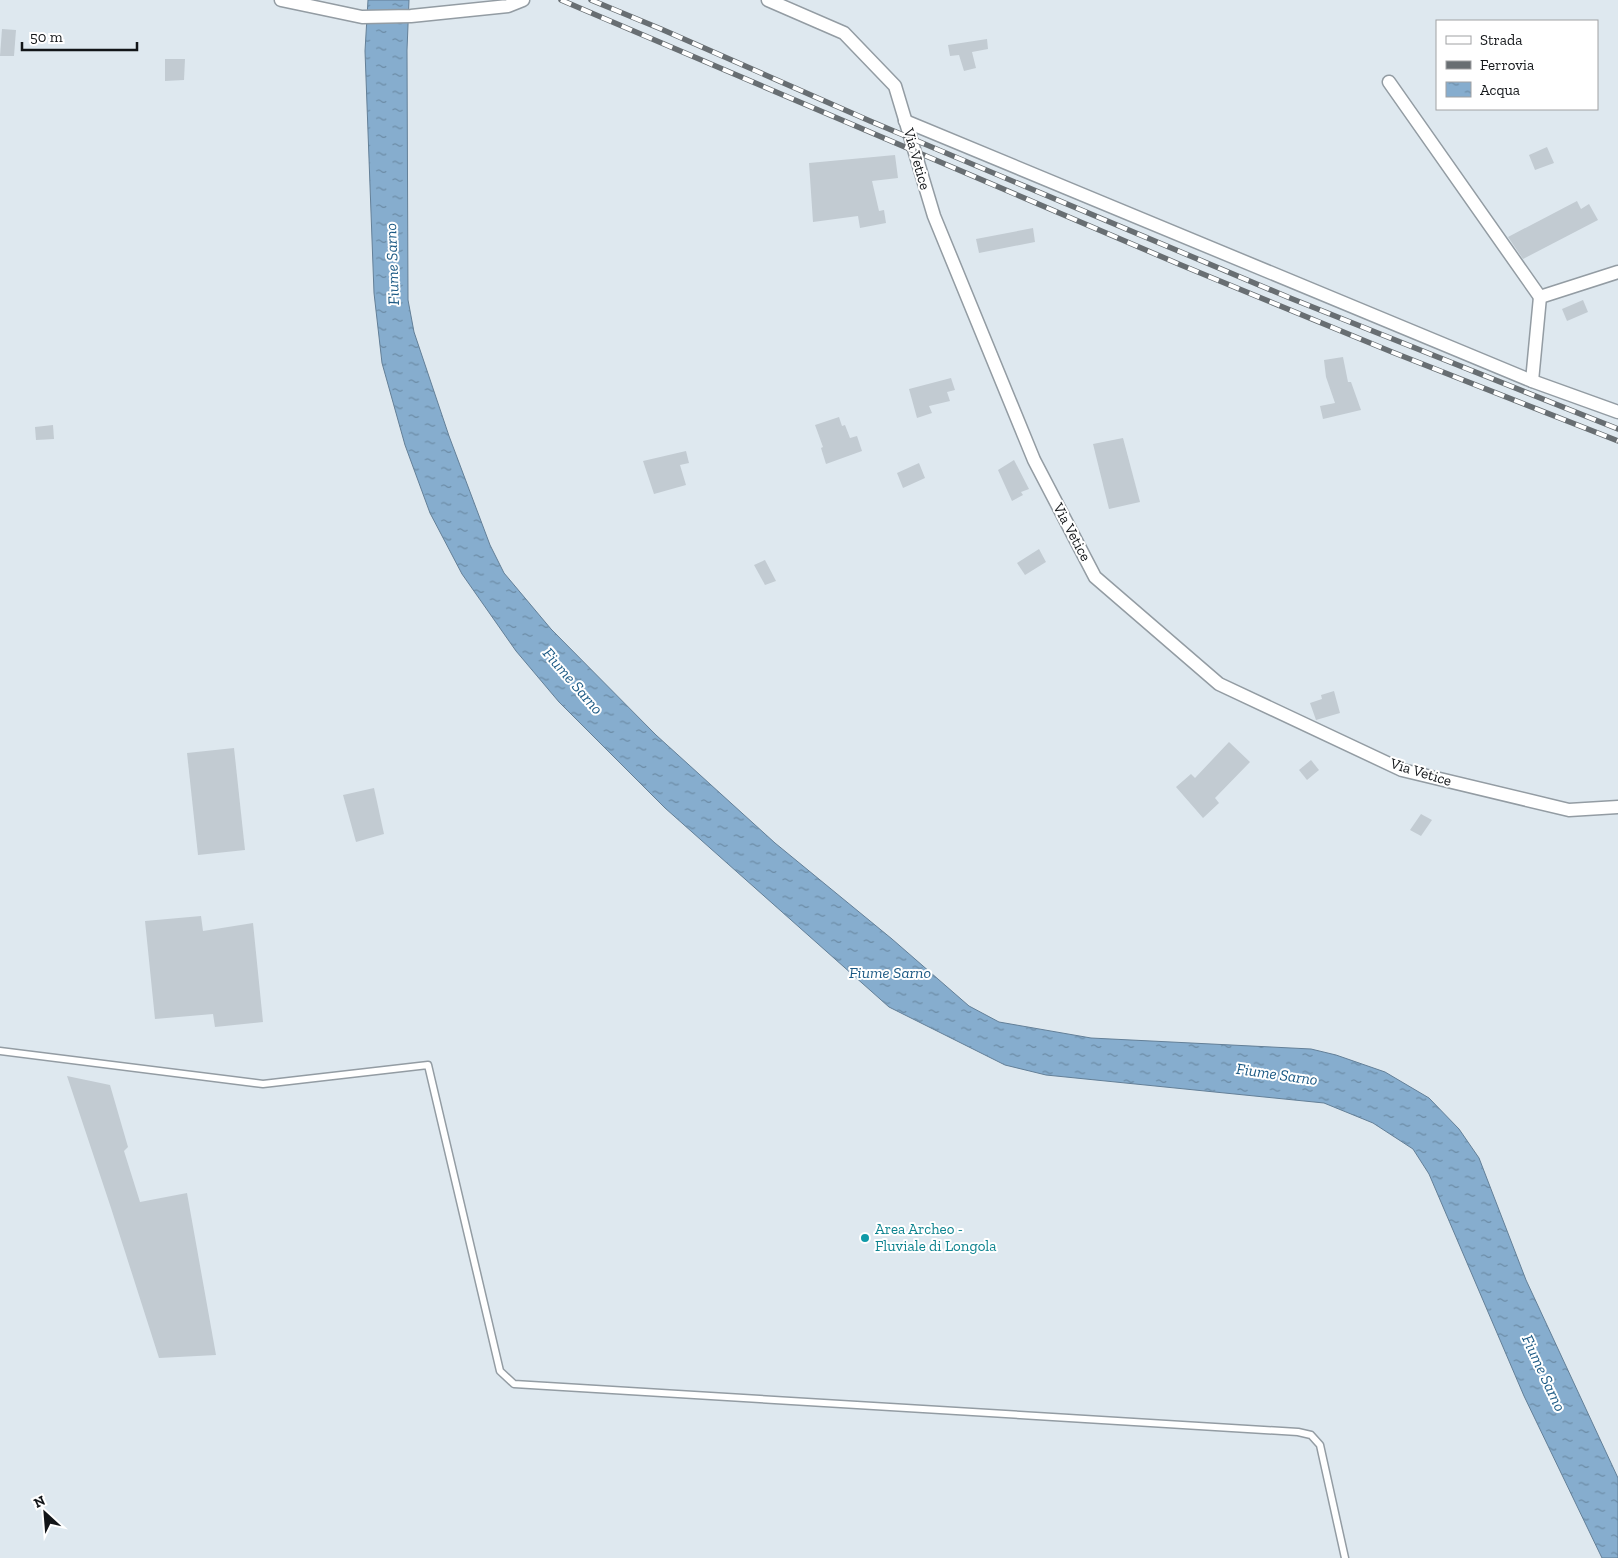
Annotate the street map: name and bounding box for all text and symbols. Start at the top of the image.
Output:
scale bar [22,20,138,52]
legend [1436,20,1598,110]
text: 50 m [30,28,63,46]
text: Strada [1480,31,1523,49]
text: Ferrovia [1480,56,1534,74]
text: Acqua [1480,81,1520,99]
street label: Via Vetice [899,125,934,192]
water label: Fiume Sarno [381,223,403,305]
street label: Via Vetice [1049,499,1095,564]
water label: Fiume Sarno [539,644,607,718]
street label: Via Vetice [1387,754,1454,790]
water label: Fiume Sarno [849,963,931,982]
water label: Fiume Sarno [1235,1059,1319,1089]
place label: Area Archeo - Fluviale di Longola [875,1220,997,1255]
marker: Area Archeo - Fluviale di Longola [859,1232,871,1244]
water label: Fiume Sarno [1518,1332,1570,1414]
north arrow [20,1488,70,1538]
text: N [31,1492,48,1512]

